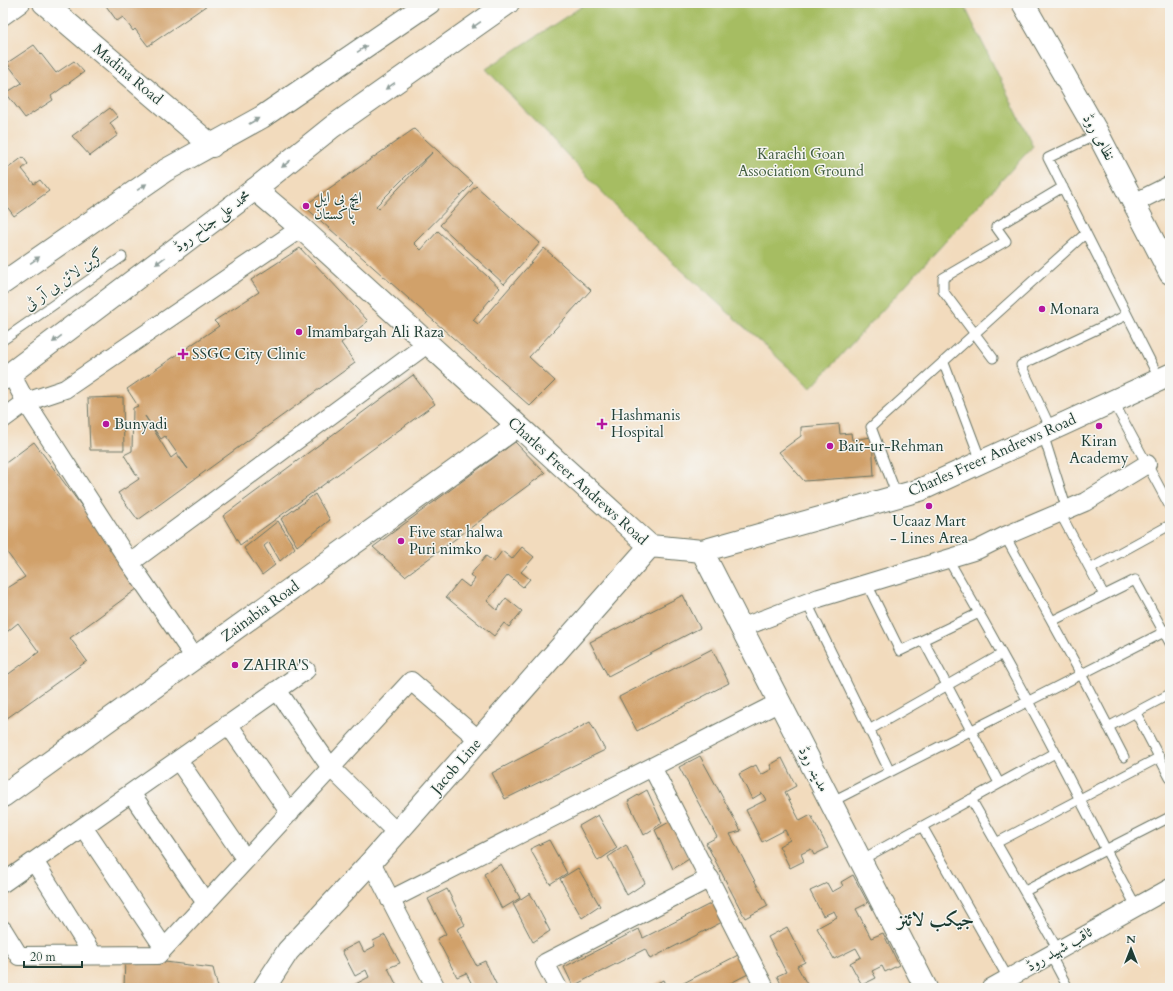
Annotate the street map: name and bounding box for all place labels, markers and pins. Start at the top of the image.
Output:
place label: ایچ بی ایل پاکستان [314,187,362,225]
marker: ایچ بی ایل پاکستان [301,201,311,211]
place label: Monara [1050,299,1100,319]
marker: Monara [1037,304,1047,314]
place label: Imambargah Ali Raza [307,322,444,342]
marker: Imambargah Ali Raza [294,327,304,337]
place label: SSGC City Clinic [192,344,306,364]
marker: SSGC City Clinic [177,348,189,360]
place label: Hashmanis Hospital [611,405,680,442]
place label: Bunyadi [114,414,168,434]
marker: Hashmanis Hospital [596,418,608,430]
marker: Bunyadi [101,419,111,429]
marker: Kiran Academy [1094,421,1104,431]
place label: Kiran Academy [1069,431,1129,468]
place label: Bait-ur-Rehman [838,436,944,456]
marker: Bait-ur-Rehman [825,441,835,451]
marker: Ucaaz Mart - Lines Area [924,501,934,511]
place label: Ucaaz Mart - Lines Area [890,511,968,548]
place label: Five star halwa Puri nimko [409,522,503,559]
marker: Five star halwa Puri nimko [396,536,406,546]
place label: ZAHRA'S [243,655,309,675]
marker: ZAHRA'S [230,660,240,670]

